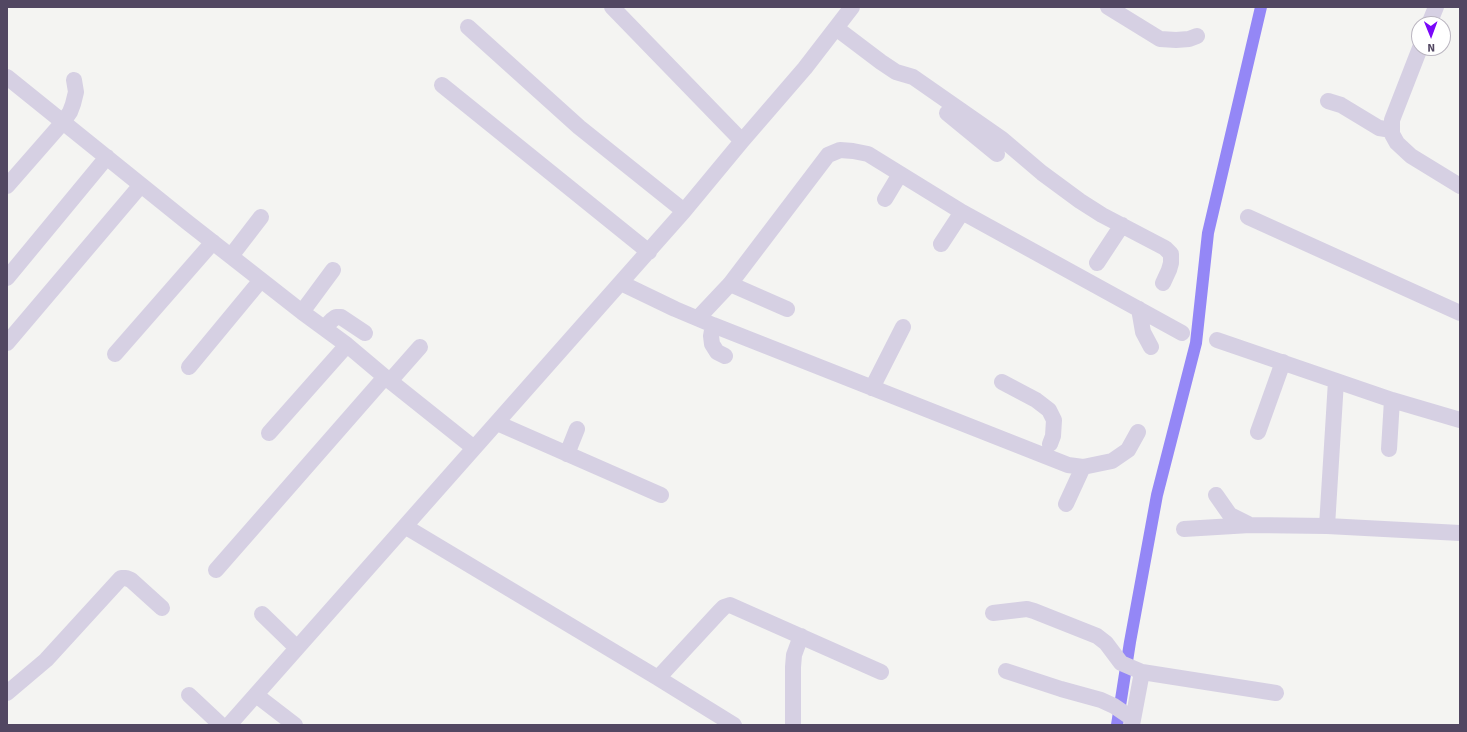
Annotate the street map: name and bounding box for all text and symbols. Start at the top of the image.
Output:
north arrow [1411,16,1451,56]
text: N [1427,41,1435,54]

